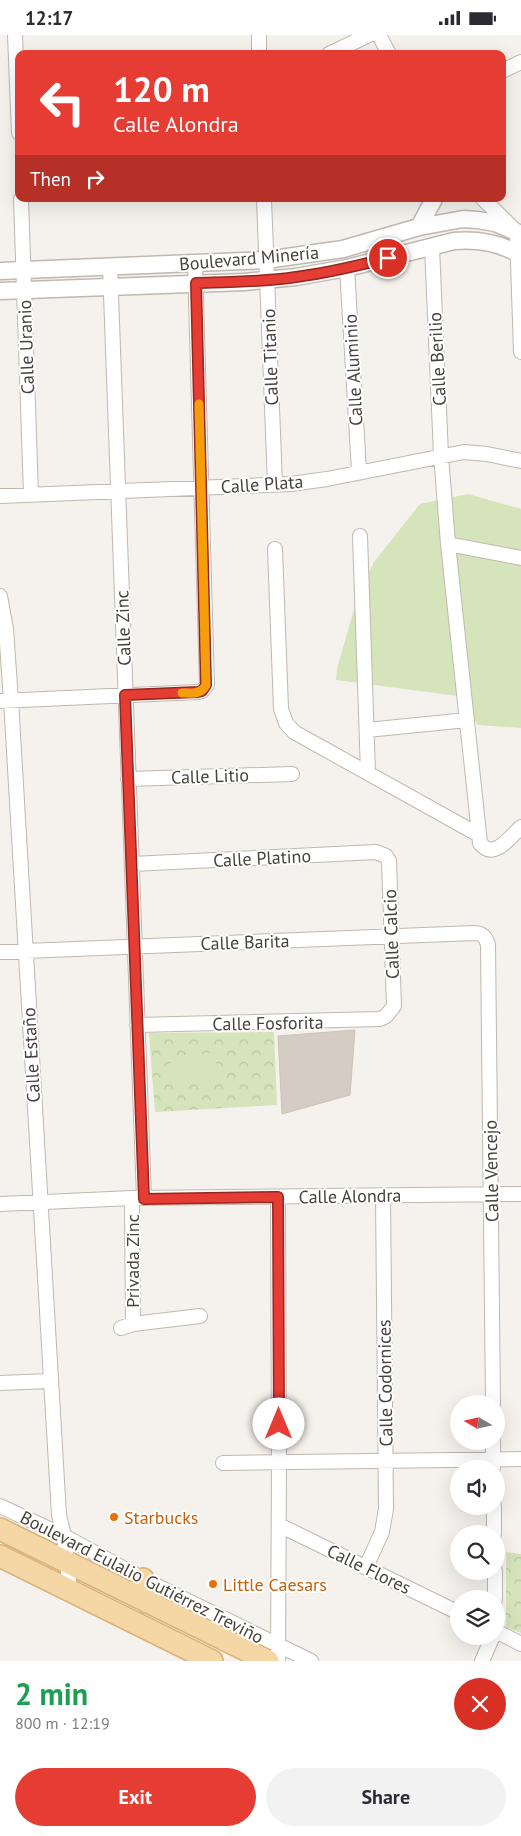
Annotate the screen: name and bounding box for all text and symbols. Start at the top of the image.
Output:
text: 12:17 [25,6,73,30]
text: 120 m [113,66,210,112]
icon: left [30,70,95,135]
text: Calle Alondra [113,110,239,138]
icon: right [81,165,109,193]
text: Then [30,167,71,191]
pin [367,237,409,279]
street label: Boulevard Minería [178,240,320,276]
icon: arrive [374,244,402,272]
street label: Calle Uranio [13,299,39,395]
street label: Calle Titanio [257,308,283,406]
street label: Calle Berilio [423,312,451,406]
street label: Calle Aluminio [339,313,367,427]
street label: Calle Plata [220,470,304,498]
street label: Calle Zinc [110,590,136,666]
street label: Calle Litio [171,763,249,789]
street label: Calle Platino [212,844,312,872]
street label: Calle Calcio [378,889,404,979]
street label: Calle Barita [200,929,290,955]
street label: Calle Estaño [17,1007,45,1103]
street label: Calle Fosforita [212,1011,324,1035]
street label: Calle Vencejo [479,1120,503,1222]
street label: Calle Alondra [298,1184,402,1208]
street label: Privada Zinc [121,1214,144,1308]
street label: Calle Codornices [372,1319,398,1447]
north arrow [450,1395,505,1450]
map controls [450,1395,505,1645]
position arrow [252,1397,304,1449]
button: sound [450,1460,505,1515]
street label: Boulevard Eulalio Gutiérrez Treviño [17,1506,267,1648]
place label: Starbucks [124,1506,198,1529]
marker: Starbucks [108,1511,120,1523]
button: search [450,1525,505,1580]
street label: Calle Flores [323,1539,415,1599]
place label: Little Caesars [223,1573,327,1596]
marker: Little Caesars [207,1578,219,1590]
button: layers [450,1590,505,1645]
text: 2 min [15,1674,88,1713]
button: close [454,1678,506,1730]
text: 800 m · 12:19 [15,1713,110,1733]
button: Exit [15,1768,256,1826]
button: Share [266,1768,506,1826]

